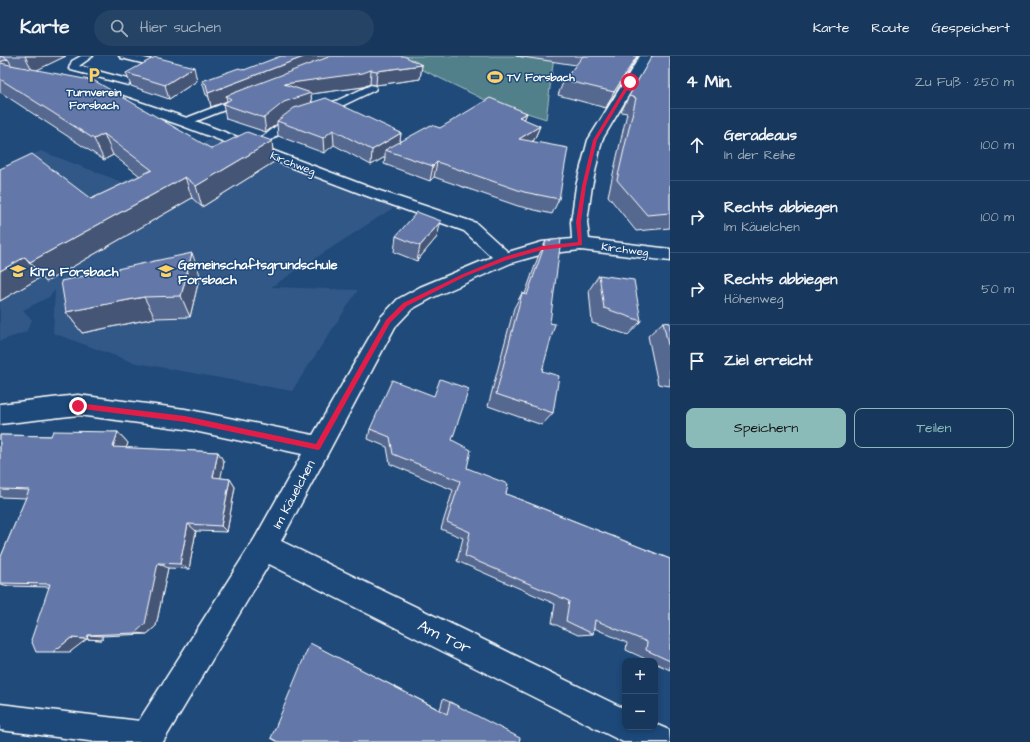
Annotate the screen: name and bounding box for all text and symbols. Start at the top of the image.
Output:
search box [94,10,374,46]
text: Karte [20,14,70,41]
icon: search [108,17,130,39]
text: Hier suchen [140,17,221,38]
text: Karte [813,18,849,38]
text: Route [871,18,909,38]
text: Gespeichert [931,18,1010,38]
parking icon: Turnverein Forsbach [85,66,103,84]
sports icon: TV Forsbach [486,68,504,86]
place label: TV Forsbach [506,70,575,85]
text: 4 Min. [686,70,732,94]
route start [621,73,639,91]
text: Zu Fuß · 250 m [915,73,1014,91]
place label: Turnverein Forsbach [66,85,122,113]
text: Geradeaus [724,125,797,146]
icon: ahead [686,134,708,156]
text: 100 m [981,136,1014,154]
text: In der Reihe [724,146,796,164]
street label: Kirchweg [268,148,318,180]
text: Rechts abbiegen [724,197,838,218]
icon: right [686,206,708,228]
text: 100 m [981,208,1014,226]
text: Im Käuelchen [724,218,800,236]
street label: Kirchweg [600,239,650,261]
place label: Gemeinschaftsgrundschule Forsbach [178,256,337,289]
school or university icon: KiTa Forsbach [9,262,27,280]
school or university icon: Gemeinschaftsgrundschule Forsbach [157,262,175,280]
place label: KiTa Forsbach [30,263,119,281]
text: Rechts abbiegen [724,269,838,290]
icon: right [686,278,708,300]
text: 50 m [981,280,1014,298]
text: Höhenweg [724,290,783,308]
icon: arrive [686,350,708,372]
text: Ziel erreicht [724,350,813,371]
route end [69,397,87,415]
button: Speichern [686,408,846,448]
button: Teilen [854,408,1014,448]
street label: Im Käuelchen [268,456,320,532]
street label: Am Tor [414,615,475,659]
map controls [622,658,658,730]
button: + [622,658,658,694]
button: − [622,694,658,730]

